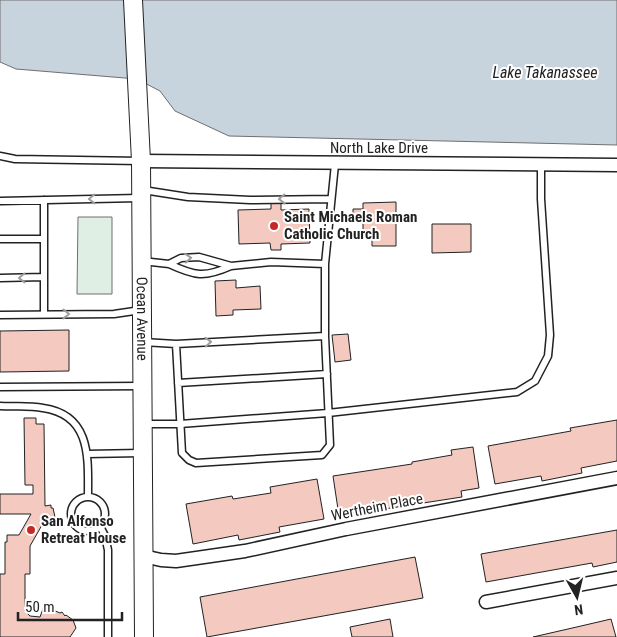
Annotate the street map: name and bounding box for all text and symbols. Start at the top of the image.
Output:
water label: Lake Takanassee [493,63,597,82]
street label: North Lake Drive [330,139,428,157]
one-way arrow [88,194,96,204]
one-way arrow [278,194,286,204]
place label: Saint Michaels Roman Catholic Church [284,208,417,243]
marker: Saint Michaels Roman Catholic Church [268,220,280,232]
one-way arrow [184,253,192,264]
one-way arrow [18,272,26,283]
street label: Ocean Avenue [133,277,151,361]
one-way arrow [62,309,70,319]
one-way arrow [204,336,212,347]
street label: Wertheim Place [330,489,424,525]
place label: San Alfonso Retreat House [41,512,126,547]
marker: San Alfonso Retreat House [25,524,37,536]
north arrow [552,572,602,622]
scale bar [18,590,121,622]
text: 50 m [25,598,55,616]
text: N [573,601,584,618]

